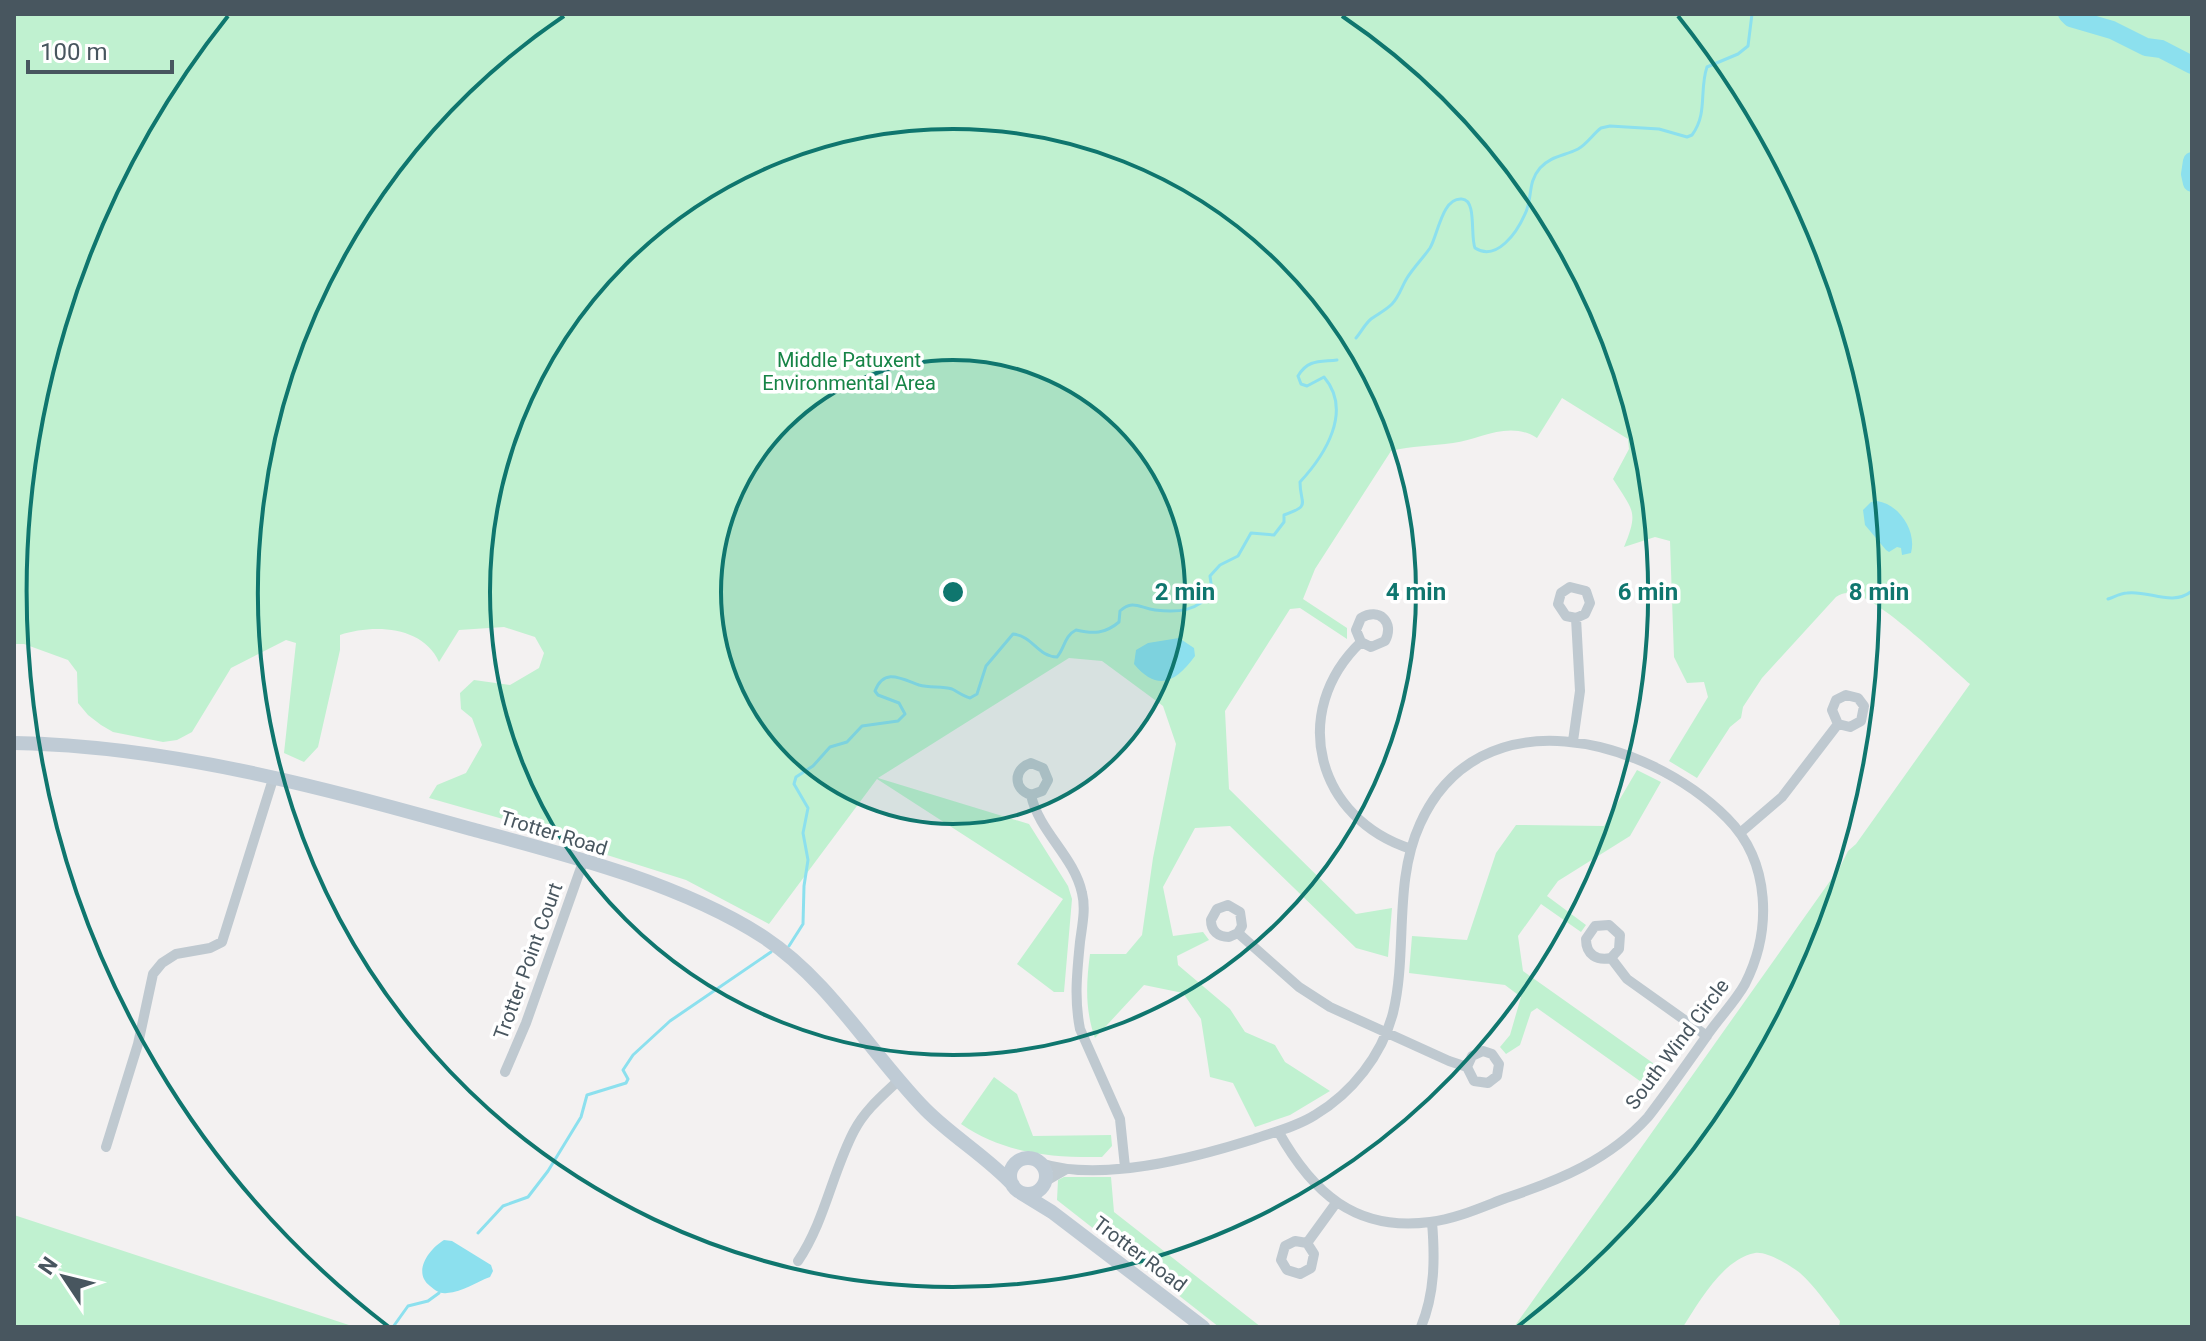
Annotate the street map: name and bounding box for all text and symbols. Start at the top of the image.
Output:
scale bar [28,24,172,74]
text: 100 m [40,38,107,66]
park label: Middle Patuxent Environmental Area [762,348,936,395]
centre of rings [939,578,967,606]
text: 2 min [1155,578,1215,606]
text: 4 min [1386,578,1446,606]
text: 6 min [1618,578,1678,606]
text: 8 min [1849,578,1909,606]
street label: Trotter Road [498,805,610,861]
street label: Trotter Point Court [488,879,568,1043]
street label: South Wind Circle [1620,974,1734,1114]
street label: Trotter Road [1089,1211,1191,1297]
north arrow [24,1237,104,1317]
text: N [33,1252,63,1279]

